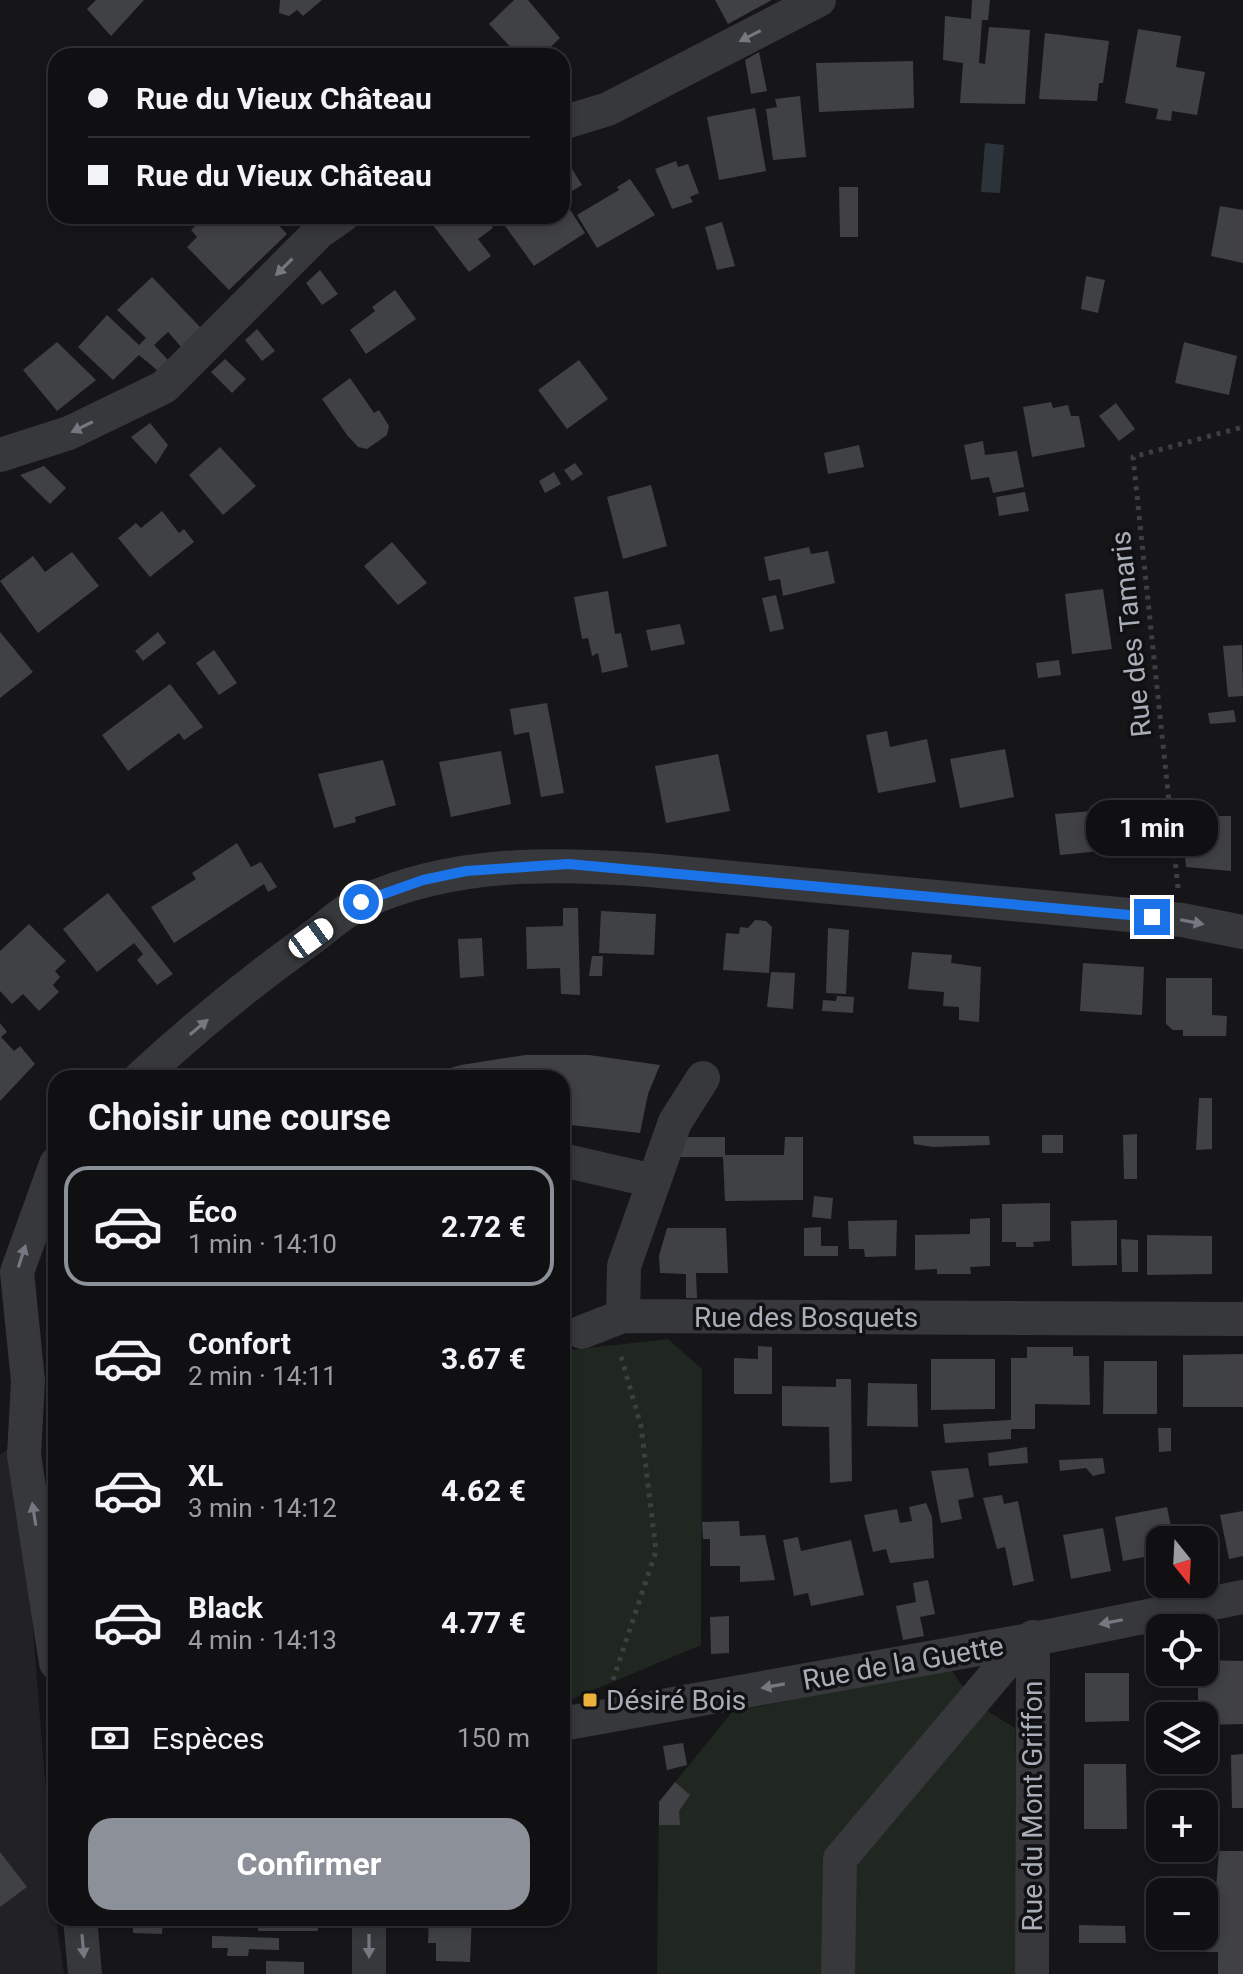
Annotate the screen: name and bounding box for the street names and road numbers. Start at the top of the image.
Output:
street label: Rue des Tamaris [1104,529,1158,739]
street label: Rue des Bosquets [694,1301,918,1334]
street label: Rue de la Guette [800,1629,1006,1697]
street label: Rue du Mont Griffon [1016,1681,1049,1931]

